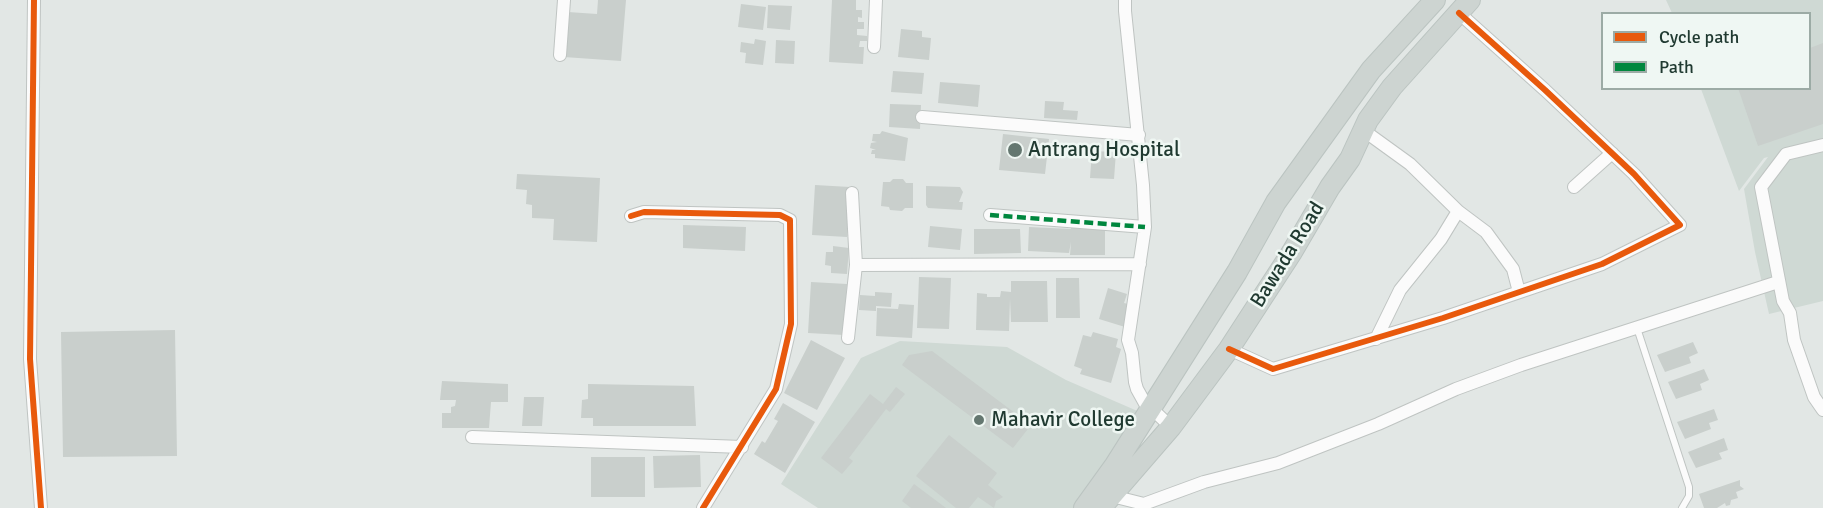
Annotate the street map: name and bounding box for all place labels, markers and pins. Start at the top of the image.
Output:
place label: Antrang Hospital [1028,137,1180,163]
marker: Antrang Hospital [1006,141,1024,159]
place label: Mahavir College [991,407,1135,433]
marker: Mahavir College [972,413,986,427]

